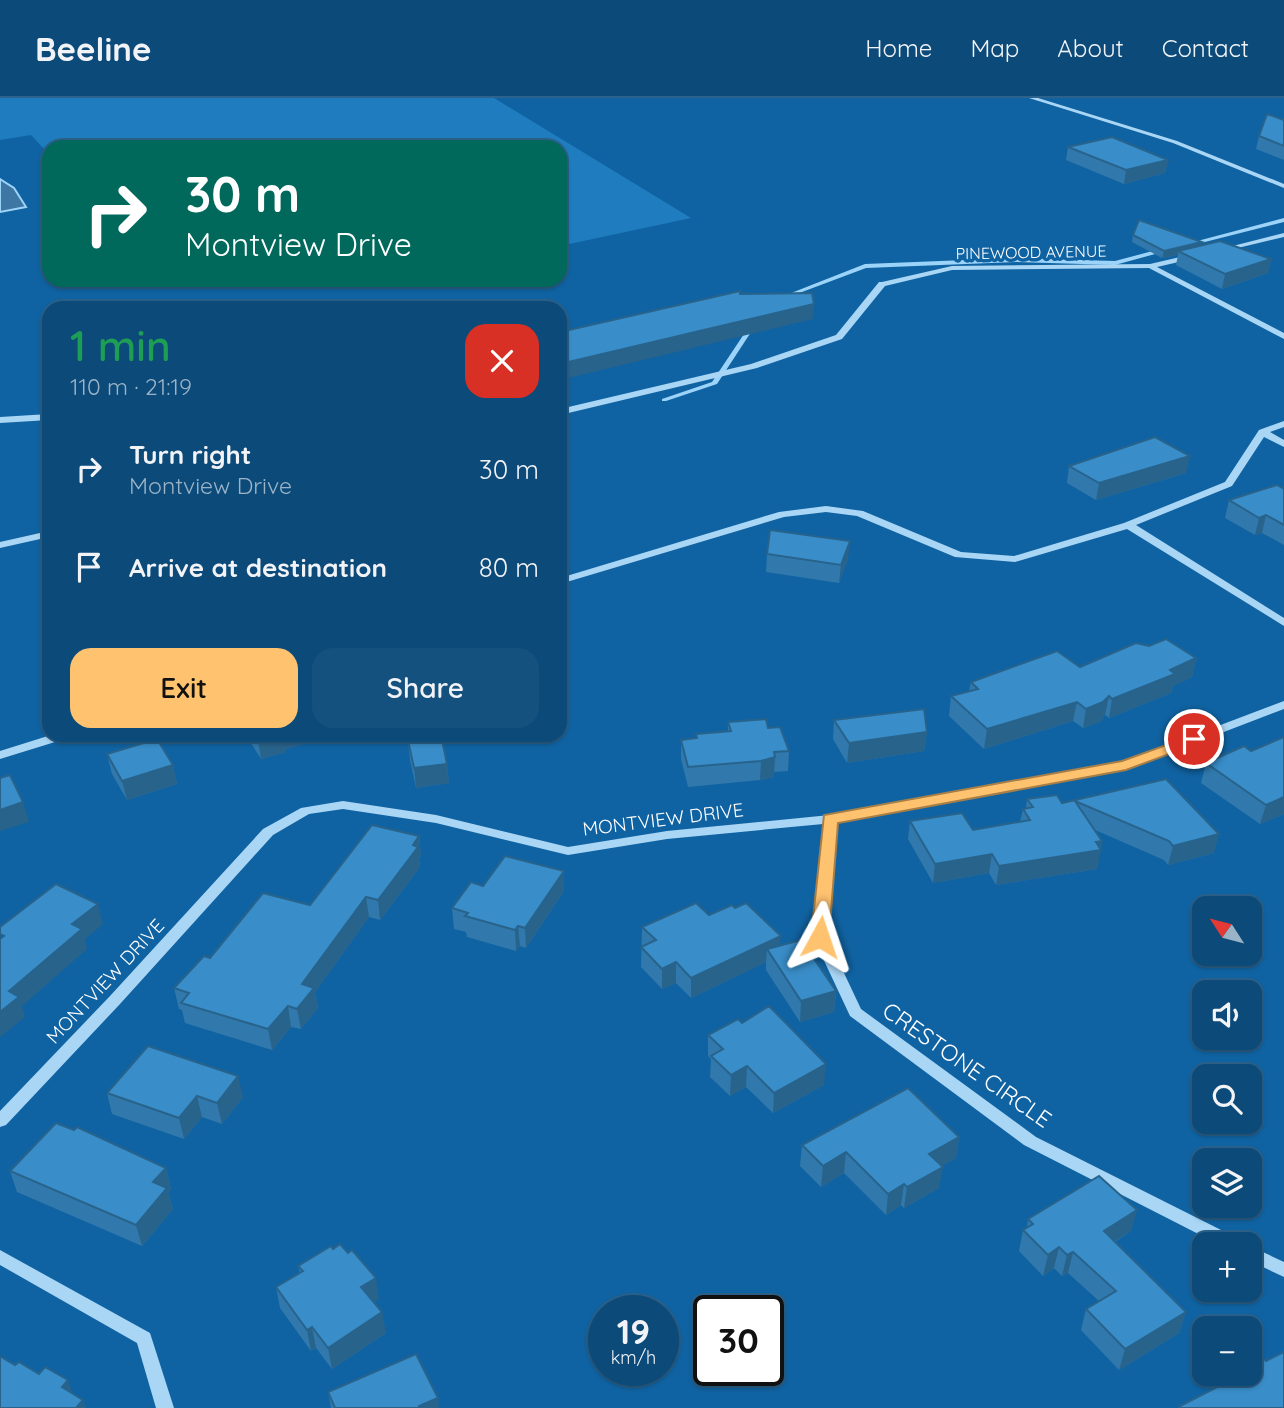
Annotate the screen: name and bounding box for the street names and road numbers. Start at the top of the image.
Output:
street label: PINEWOOD AVENUE [955,241,1107,263]
street label: MONTVIEW DRIVE [581,797,745,841]
street label: MONTVIEW DRIVE [41,914,169,1048]
street label: CRESTONE CIRCLE [877,995,1057,1134]

